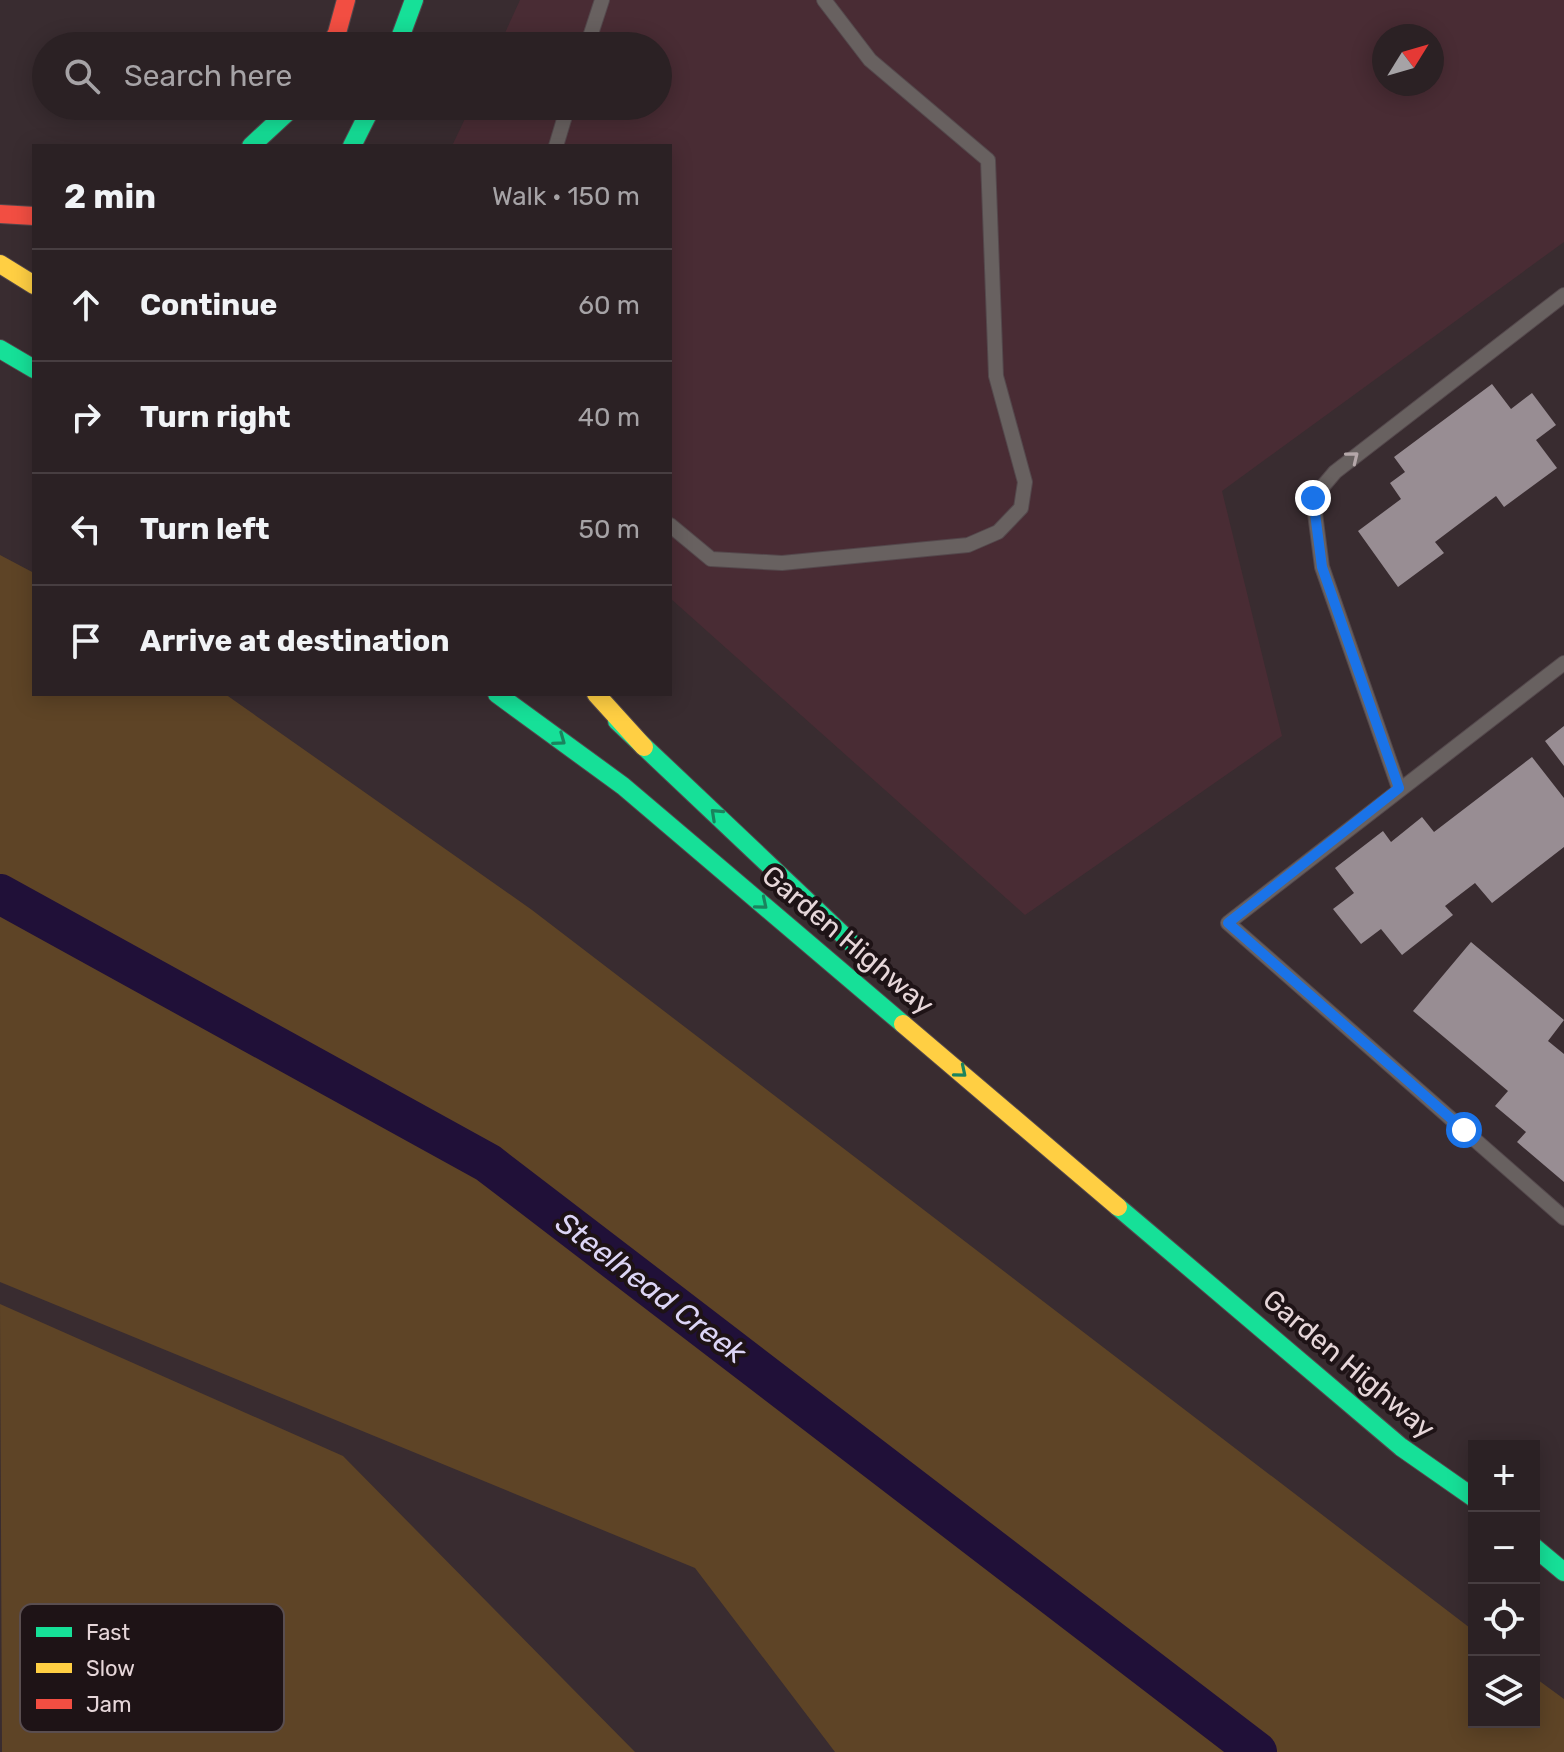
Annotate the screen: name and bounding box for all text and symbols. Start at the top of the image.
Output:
north arrow [1372,24,1444,96]
search box [32,32,672,120]
icon: search [60,54,104,98]
text: Search here [124,58,292,94]
text: 2 min [64,176,156,217]
text: Walk · 150 m [492,181,640,212]
icon: ahead [64,283,108,327]
text: Continue [140,287,277,323]
text: 60 m [578,290,640,321]
icon: right [64,395,108,439]
text: Turn right [140,399,291,435]
text: 40 m [578,402,640,433]
one-way arrow [1344,452,1358,467]
route end [1295,480,1331,516]
icon: left [64,507,108,551]
text: Turn left [140,511,270,547]
text: 50 m [579,514,640,545]
icon: arrive [64,619,108,663]
text: Arrive at destination [140,623,450,659]
one-way arrow [552,730,566,745]
one-way arrow [711,809,726,823]
street label: Garden Highway [755,859,941,1021]
one-way arrow [753,894,767,909]
one-way arrow [951,1062,966,1077]
route start [1446,1112,1482,1148]
water label: Steelhead Creek [549,1205,754,1372]
street label: Garden Highway [1256,1283,1442,1445]
map controls [1468,1440,1540,1728]
button: + [1468,1440,1540,1512]
button: − [1468,1512,1540,1584]
button: locate [1468,1584,1540,1656]
legend [20,1604,284,1732]
text: Fast [86,1619,131,1646]
text: Slow [86,1655,135,1682]
button: layers [1468,1656,1540,1728]
text: Jam [86,1691,132,1718]

